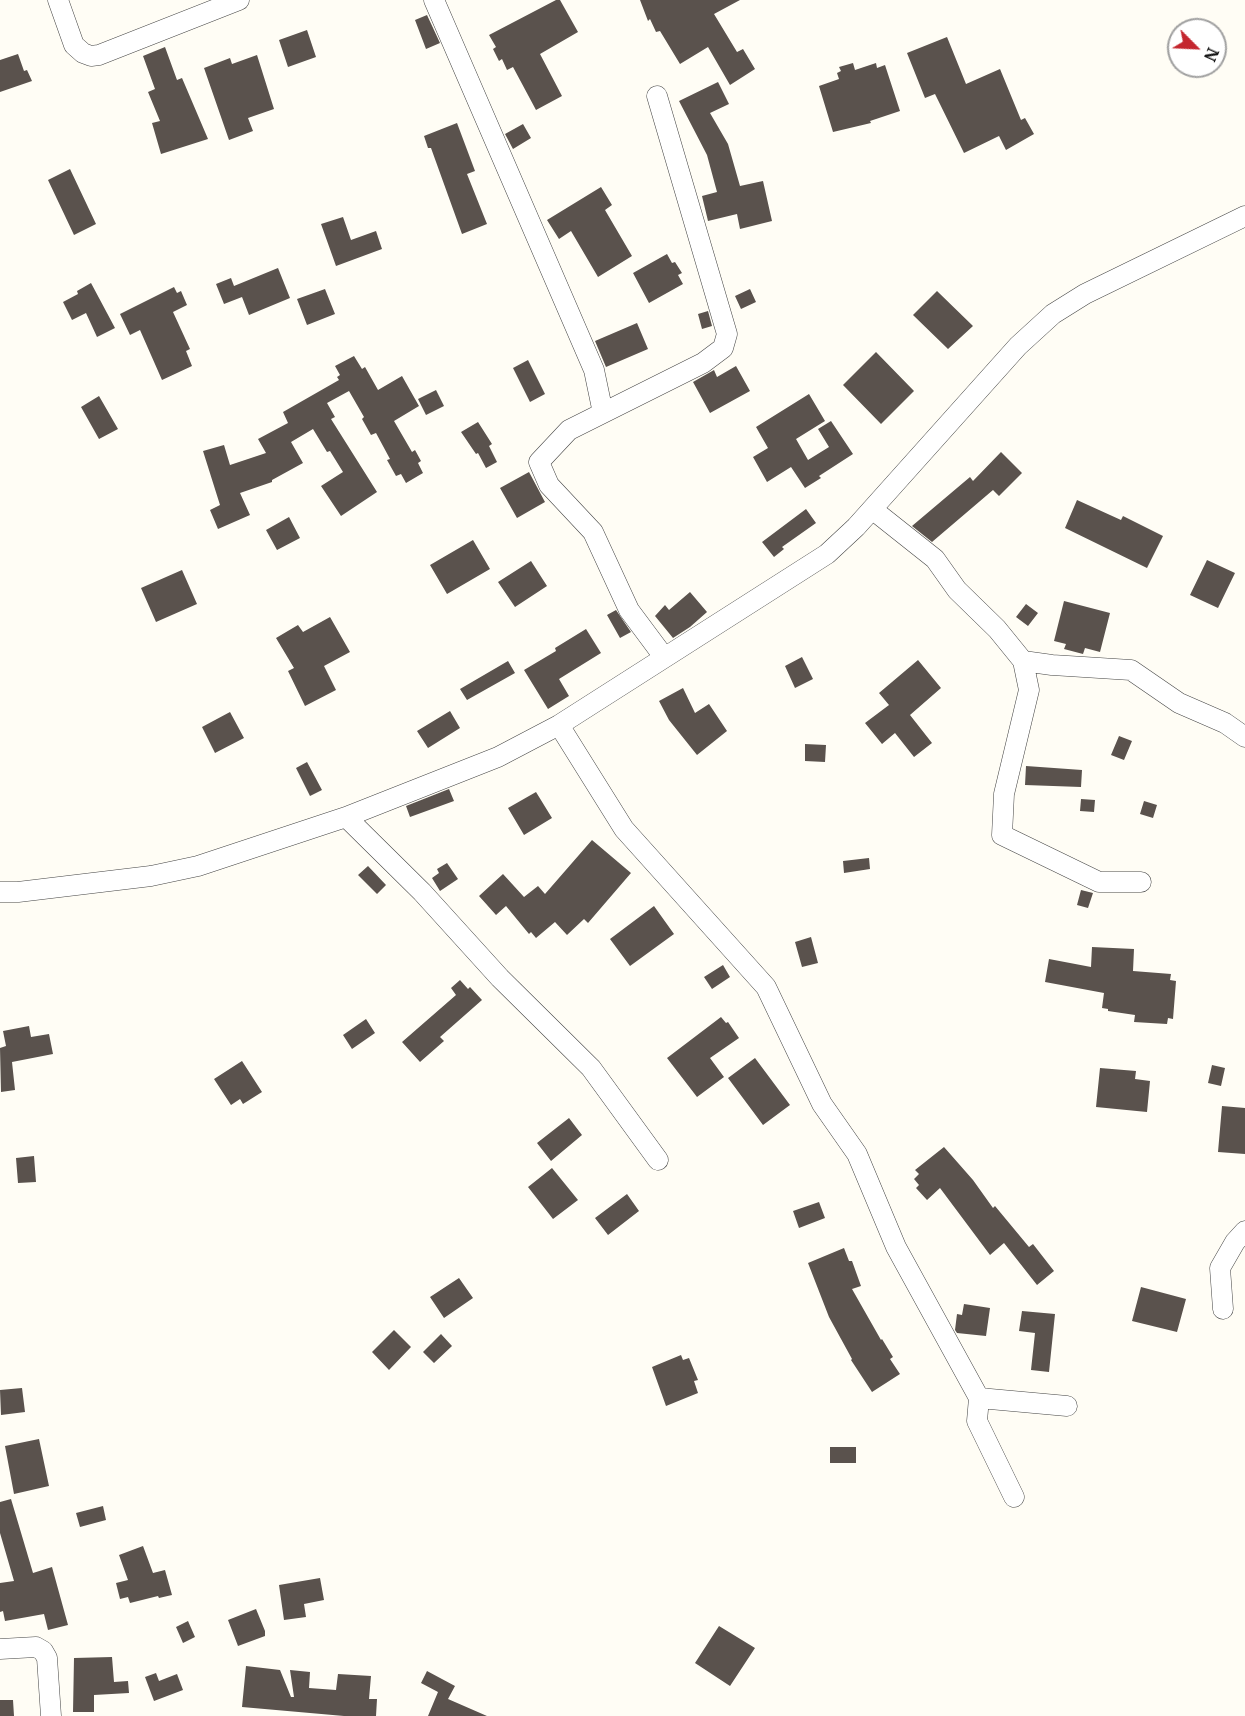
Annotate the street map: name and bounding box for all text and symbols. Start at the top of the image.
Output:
north arrow [1167,18,1227,78]
text: N [1200,45,1223,64]

